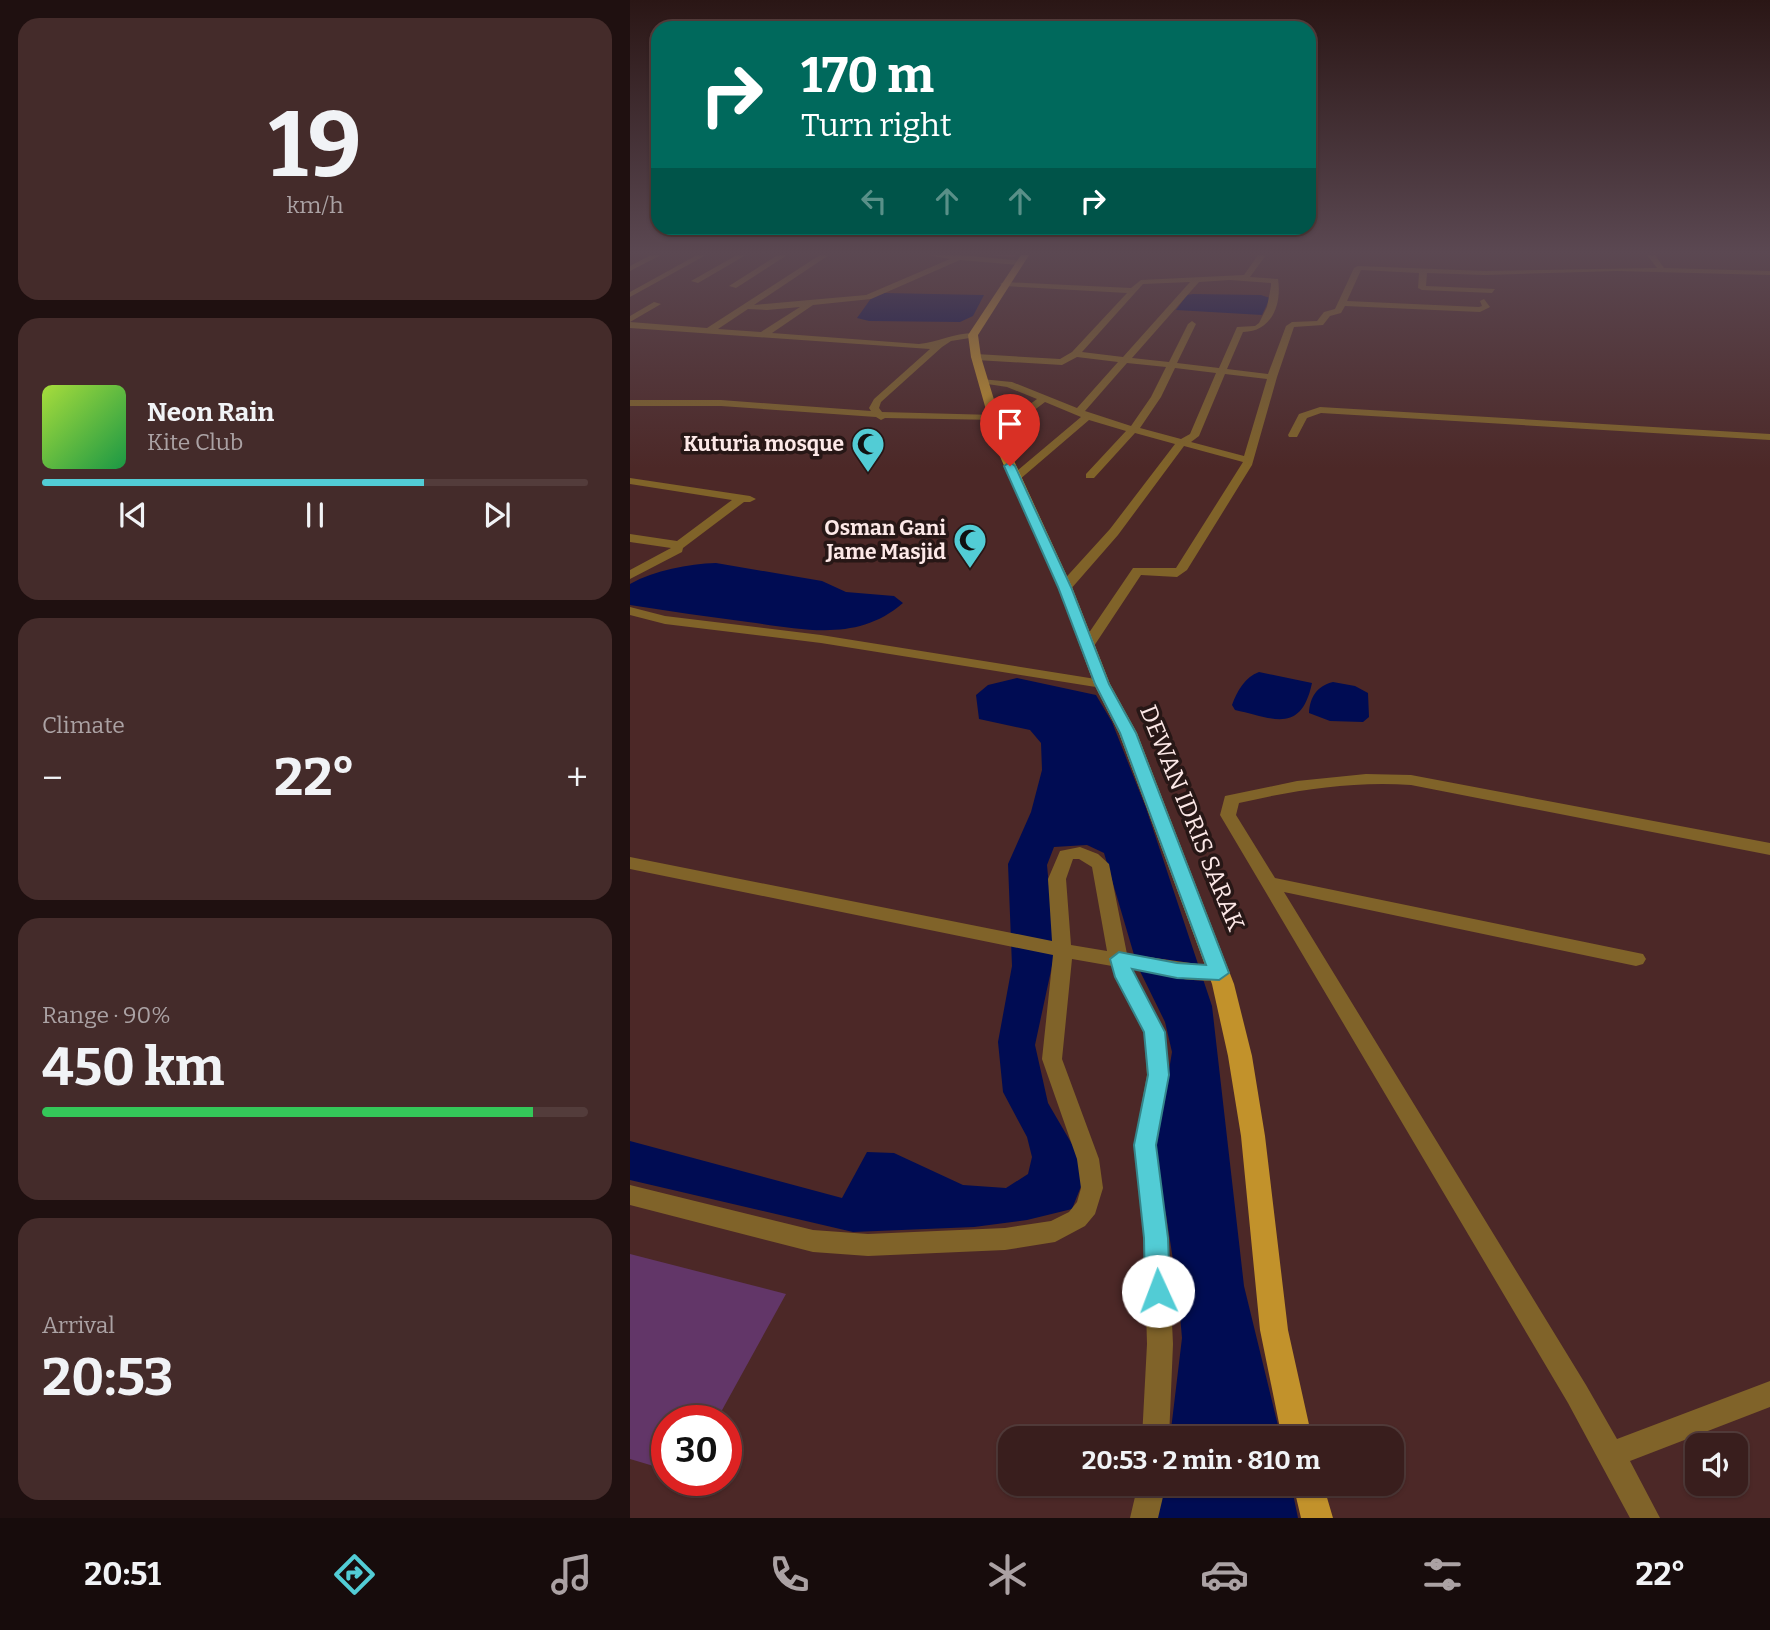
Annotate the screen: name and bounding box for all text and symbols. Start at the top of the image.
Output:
text: 170 m [801,46,934,105]
icon: right [686,49,777,140]
text: 19 [268,91,362,200]
text: Turn right [801,106,952,144]
icon: left [855,182,893,220]
icon: ahead [928,182,966,220]
icon: ahead [1001,182,1039,220]
icon: right [1074,182,1112,220]
text: km/h [287,191,343,219]
pin [980,394,1040,466]
text: Neon Rain [147,397,274,428]
icon: arrive [991,405,1029,443]
mosque icon: Kuturia mosque [849,425,887,474]
text: Kite Club [147,428,243,456]
place label: Kuturia mosque [683,431,844,457]
icon: previous [114,496,152,534]
icon: pause [296,496,334,534]
icon: next [478,496,516,534]
place label: Osman Gani Jame Masjid [824,515,946,565]
mosque icon: Osman Gani Jame Masjid [951,521,989,570]
street label: DEWAN IDRIS SARAK [1134,701,1250,935]
text: Climate [42,711,125,739]
text: 22° [274,746,355,809]
text: − [42,755,63,801]
text: + [566,755,588,801]
text: Range · 90% [42,1001,171,1029]
text: 450 km [42,1036,224,1099]
position arrow [1121,1254,1195,1328]
text: Arrival [42,1311,115,1339]
text: 20:53 [42,1346,173,1409]
speed limit sign: 30 [651,1405,742,1496]
map controls [1685,1433,1748,1496]
button: sound [1685,1433,1748,1496]
text: 20:53 · 2 min · 810 m [1082,1445,1320,1476]
icon: directions [330,1550,379,1599]
icon: music [547,1550,596,1599]
icon: phone [765,1550,814,1599]
icon: climate [983,1550,1032,1599]
icon: car [1200,1550,1249,1599]
icon: filters [1418,1550,1467,1599]
text: 20:51 [84,1555,161,1593]
text: 22° [1636,1555,1686,1593]

